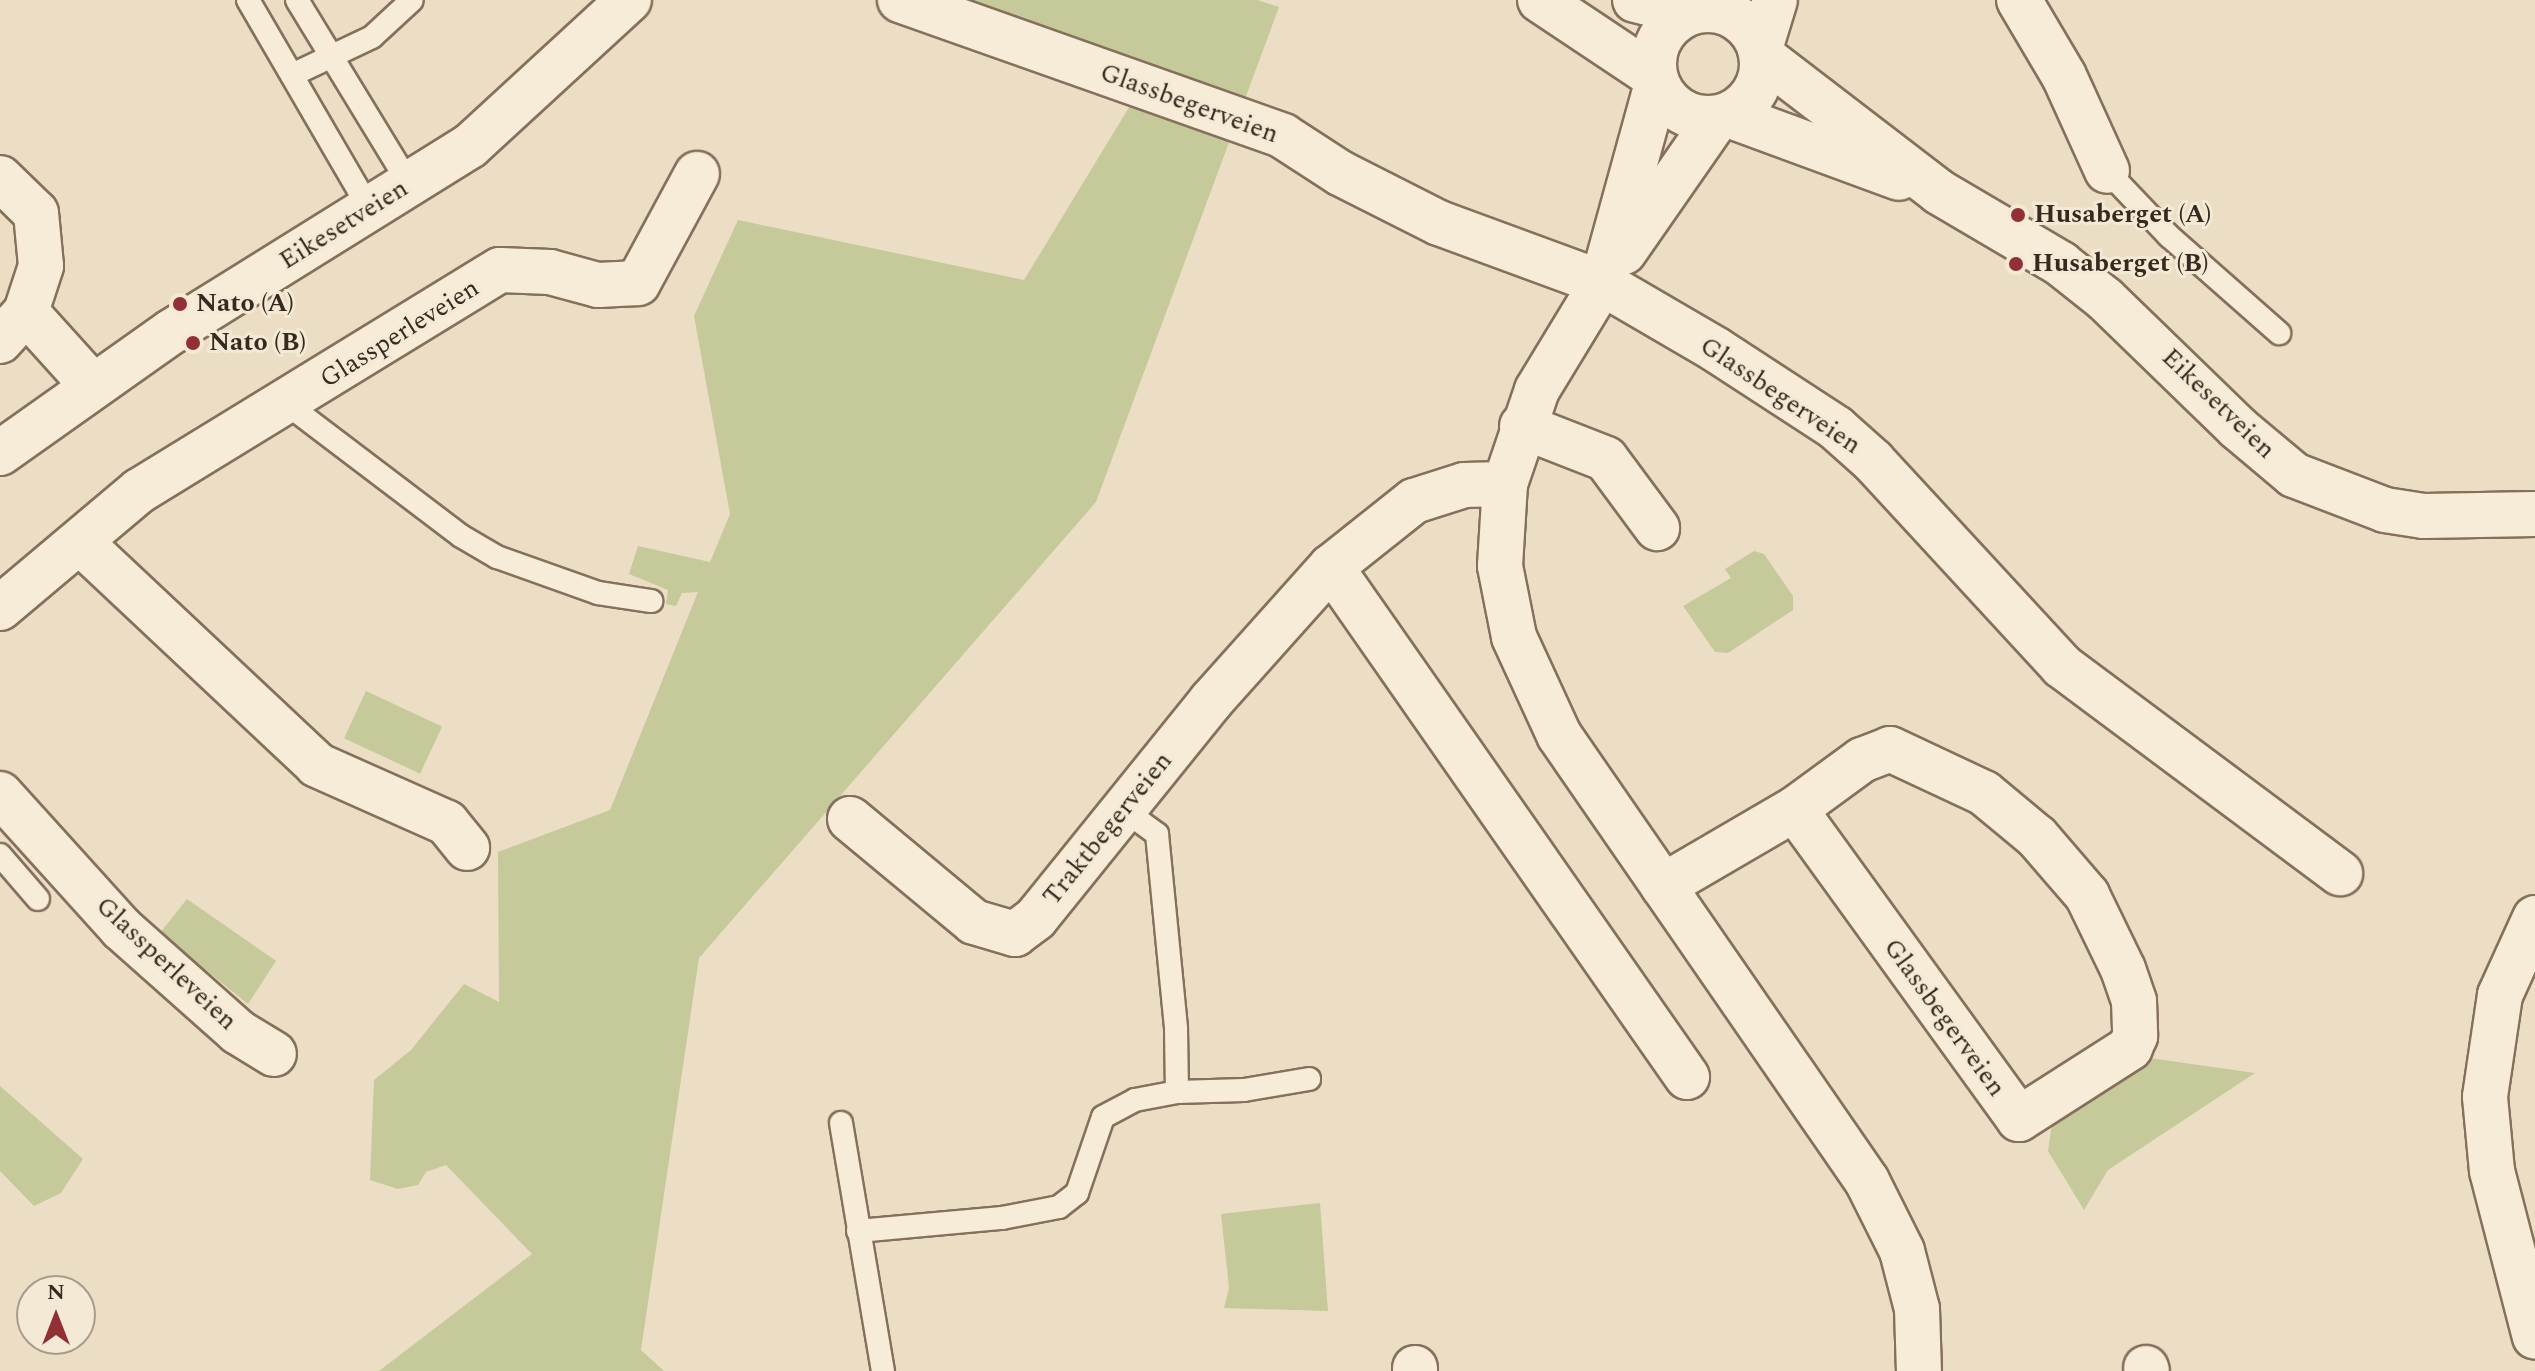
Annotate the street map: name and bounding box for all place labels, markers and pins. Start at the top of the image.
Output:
place label: Husaberget (A) [2034,199,2211,231]
marker: Husaberget (A) [2009,206,2027,224]
place label: Husaberget (B) [2032,248,2209,280]
marker: Husaberget (B) [2007,255,2025,273]
place label: Nato (A) [196,288,294,320]
marker: Nato (A) [171,295,189,313]
place label: Nato (B) [209,327,306,359]
marker: Nato (B) [184,334,202,352]

